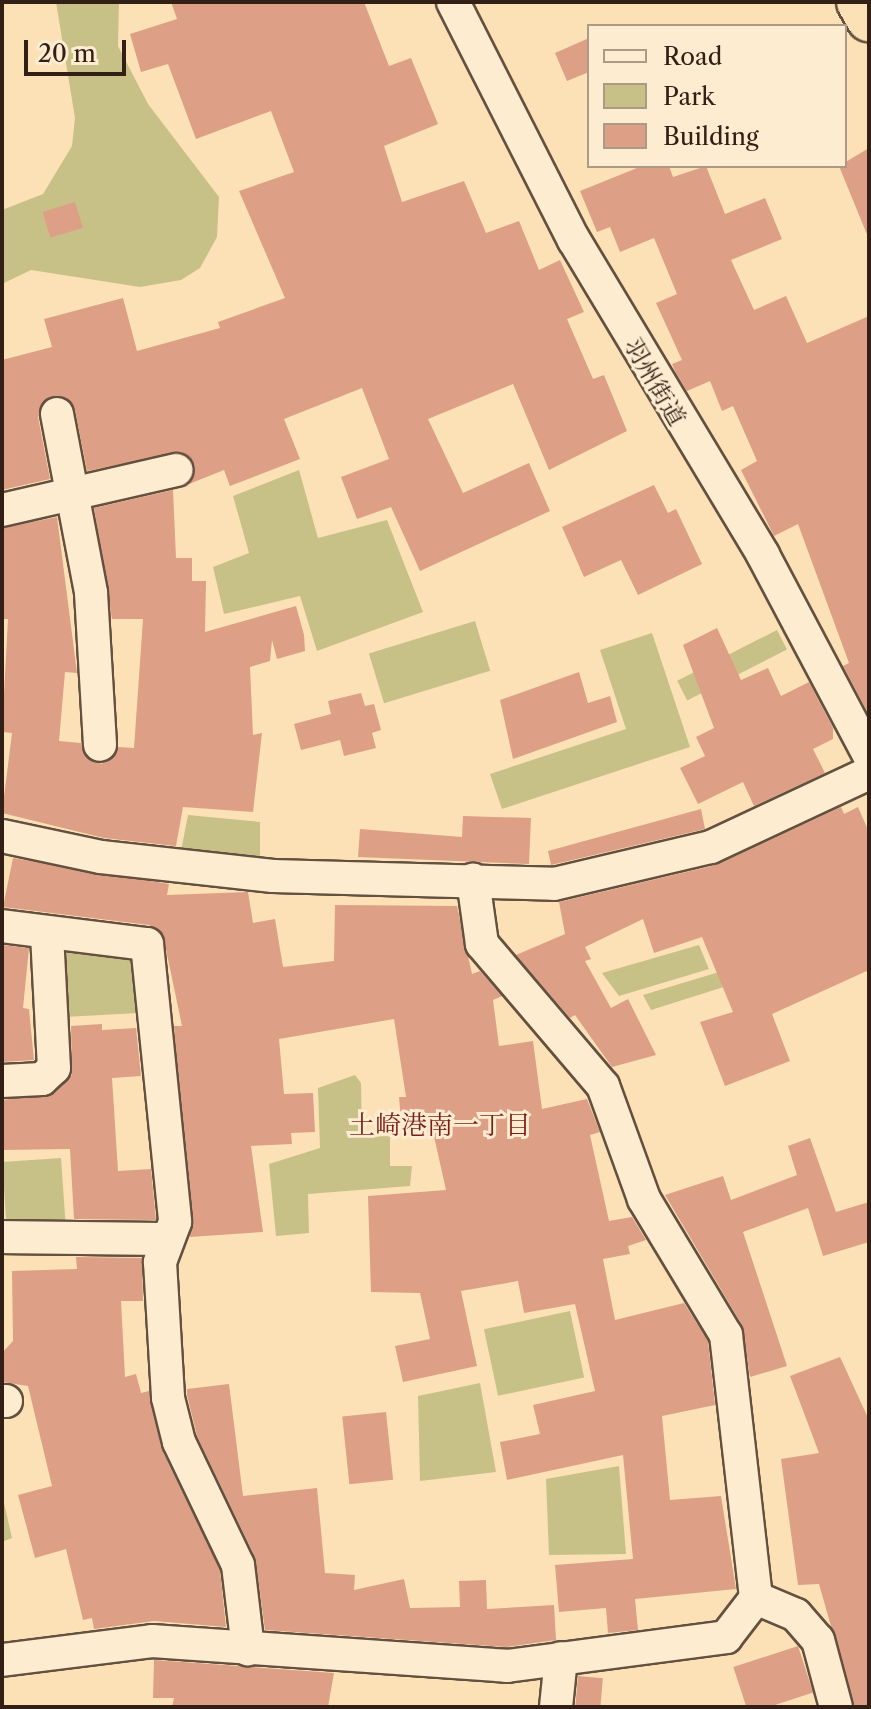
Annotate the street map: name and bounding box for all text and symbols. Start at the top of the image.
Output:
scale bar [28,24,130,74]
legend [587,24,847,168]
text: 20 m [38,39,96,68]
text: Road [663,42,722,71]
text: Park [663,82,715,111]
text: Building [663,122,759,151]
street label: 羽州街道 [619,333,691,431]
district label: 土崎港南一丁目 [349,1110,531,1142]

